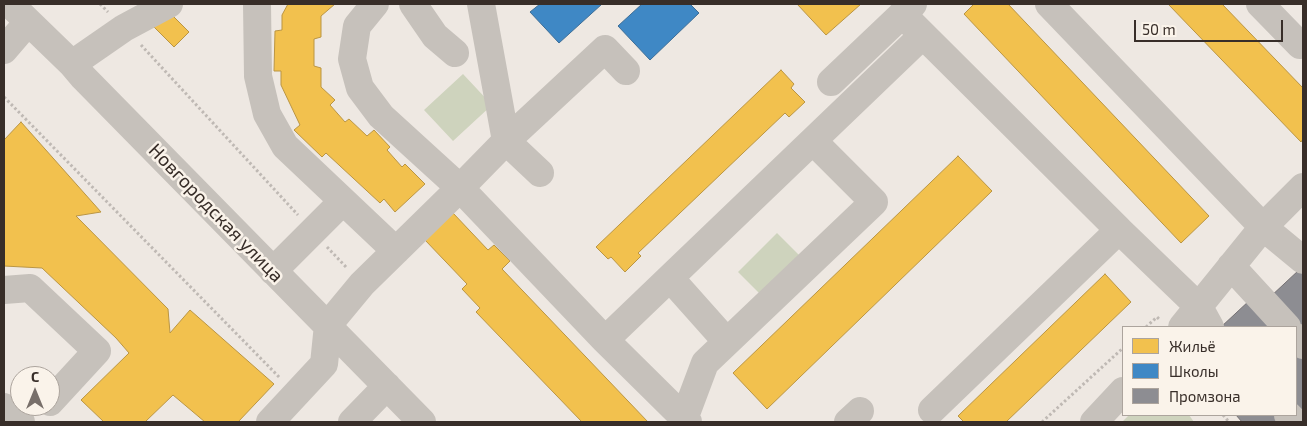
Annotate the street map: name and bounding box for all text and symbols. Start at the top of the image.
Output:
scale bar [1137,10,1286,42]
text: 50 m [1142,20,1176,38]
street label: Новгородская улица [144,139,288,287]
legend [1122,326,1297,416]
text: Жильё [1169,337,1216,355]
text: Школы [1169,362,1219,380]
north arrow [10,366,60,416]
text: С [31,368,39,385]
text: Промзона [1169,387,1241,405]

